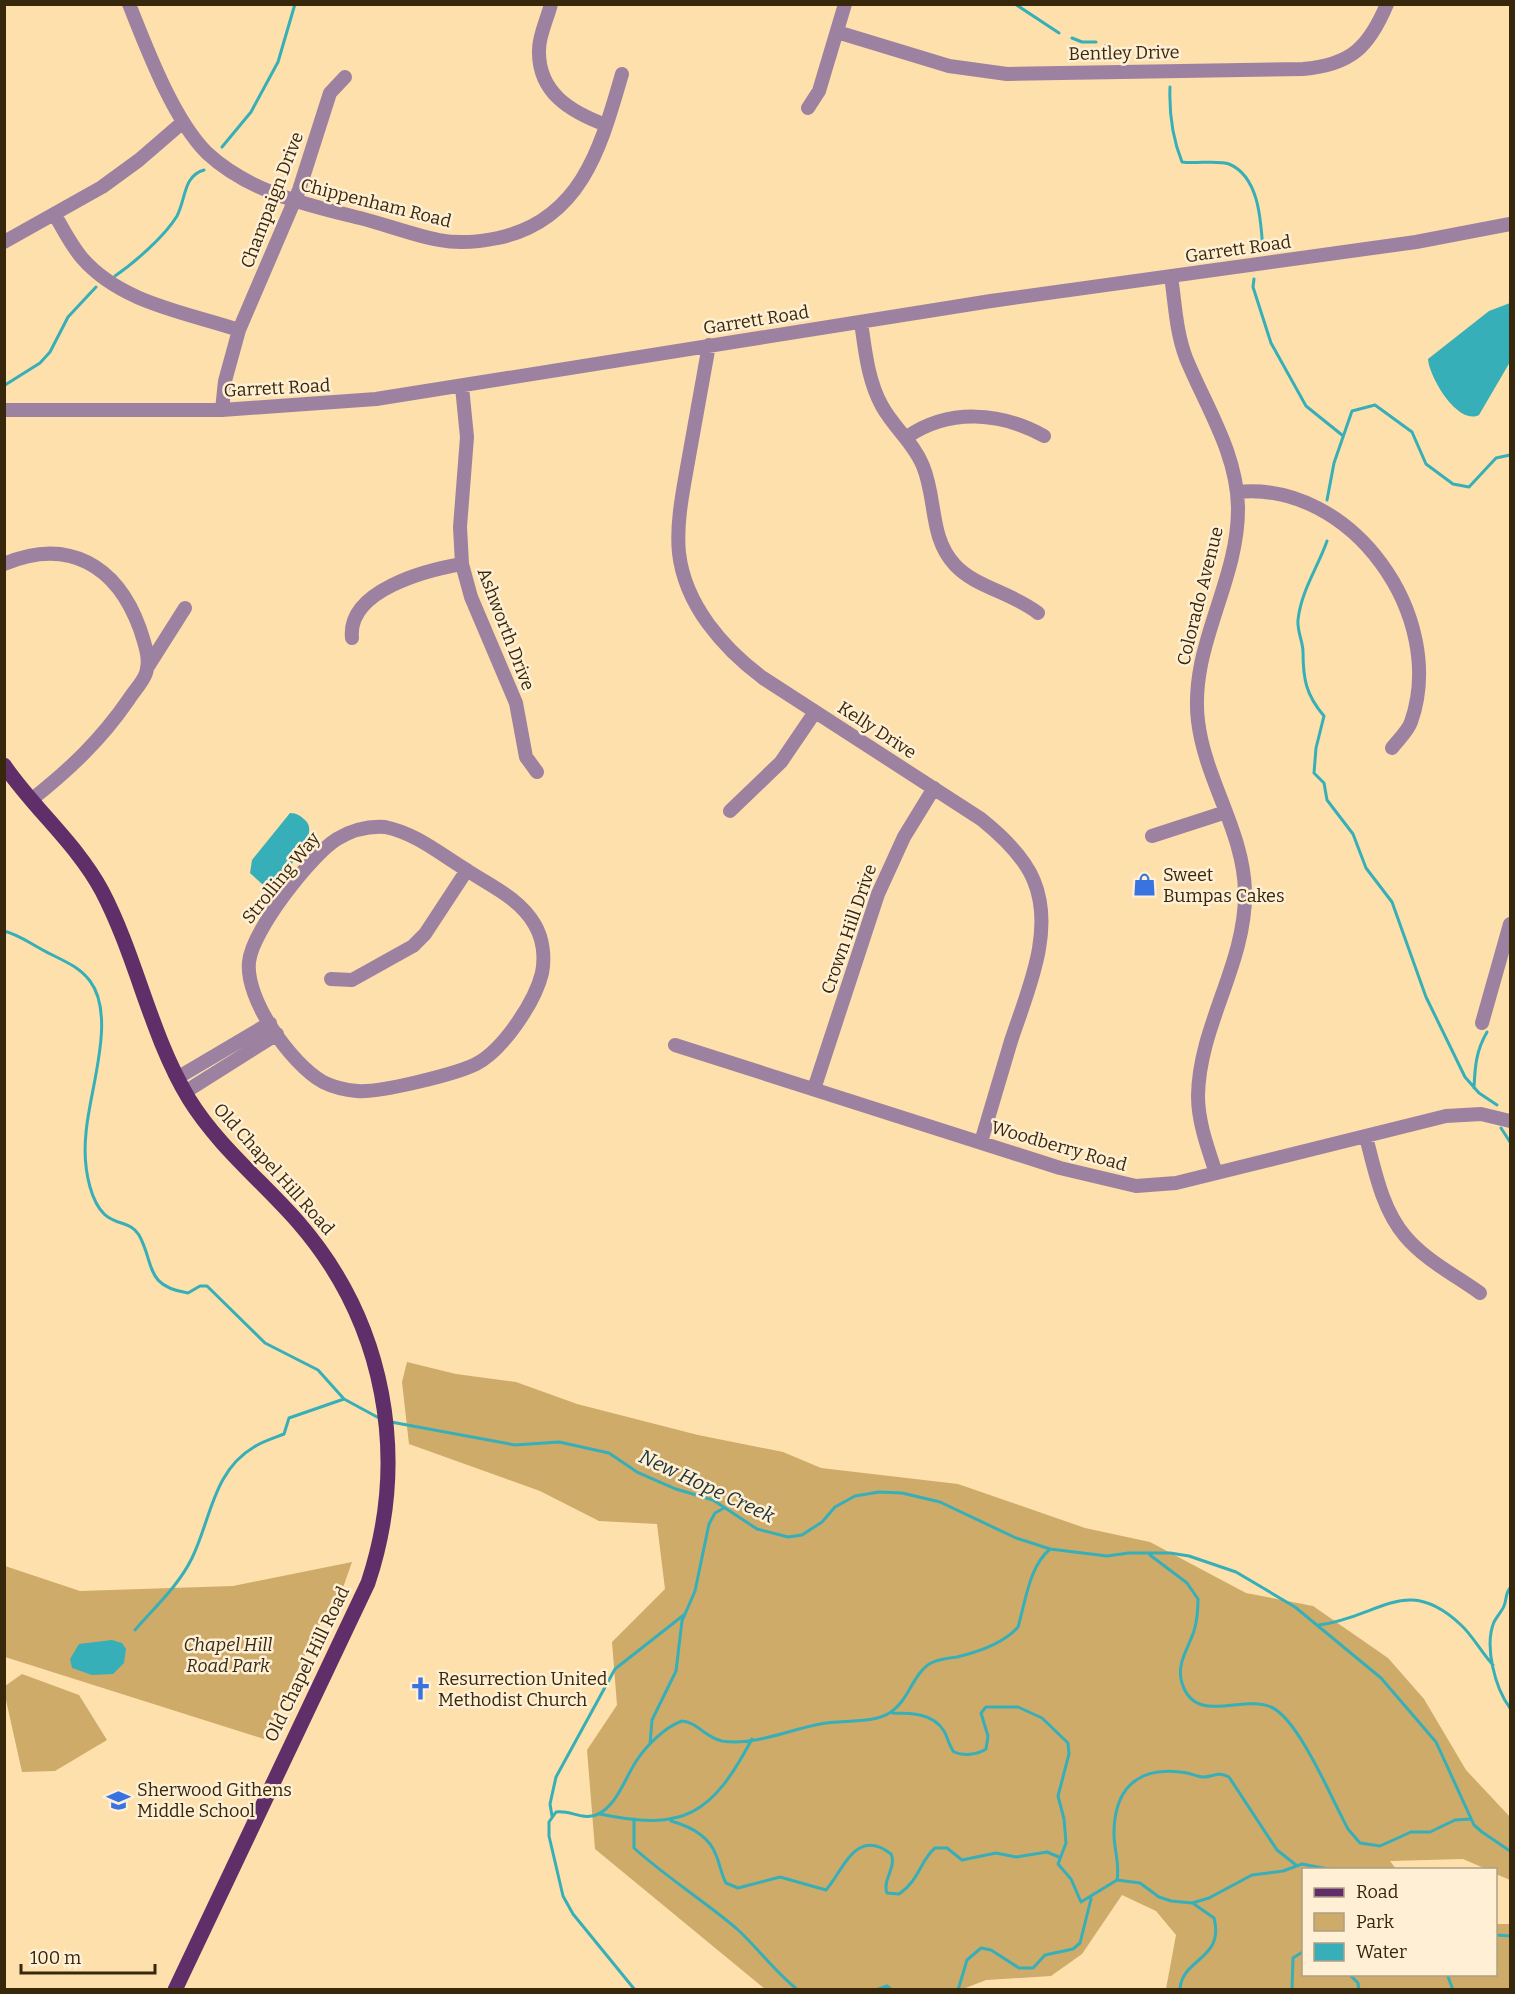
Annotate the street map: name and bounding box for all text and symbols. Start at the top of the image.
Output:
street label: Bentley Drive [1068,41,1180,65]
street label: Champaign Drive [236,129,308,271]
street label: Chippenham Road [298,174,454,232]
street label: Garrett Road [1184,231,1293,267]
street label: Garrett Road [701,301,811,339]
street label: Garrett Road [223,374,331,402]
street label: Colorado Avenue [1172,524,1228,668]
street label: Ashworth Drive [472,565,540,693]
street label: Kelly Drive [834,696,920,764]
street label: Strolling Way [237,827,325,928]
street label: Crown Hill Drive [816,861,882,997]
place label: Sweet Bumpas Cakes [1163,864,1285,907]
shop icon: Sweet Bumpas Cakes [1132,872,1158,898]
street label: Old Chapel Hill Road [209,1098,339,1240]
street label: Woodberry Road [989,1116,1130,1176]
water label: New Hope Creek [635,1444,779,1528]
street label: Old Chapel Hill Road [260,1582,354,1745]
park label: Chapel Hill Road Park [184,1634,273,1677]
place label: Resurrection United Methodist Church [438,1668,608,1711]
church icon: Resurrection United Methodist Church [407,1676,433,1702]
place label: Sherwood Githens Middle School [137,1779,292,1822]
school or university icon: Sherwood Githens Middle School [106,1787,132,1813]
legend [1302,1868,1497,1976]
text: Road [1356,1881,1399,1903]
text: Park [1356,1911,1395,1933]
scale bar [21,1937,154,1975]
text: Water [1356,1941,1407,1963]
text: 100 m [30,1947,81,1969]

